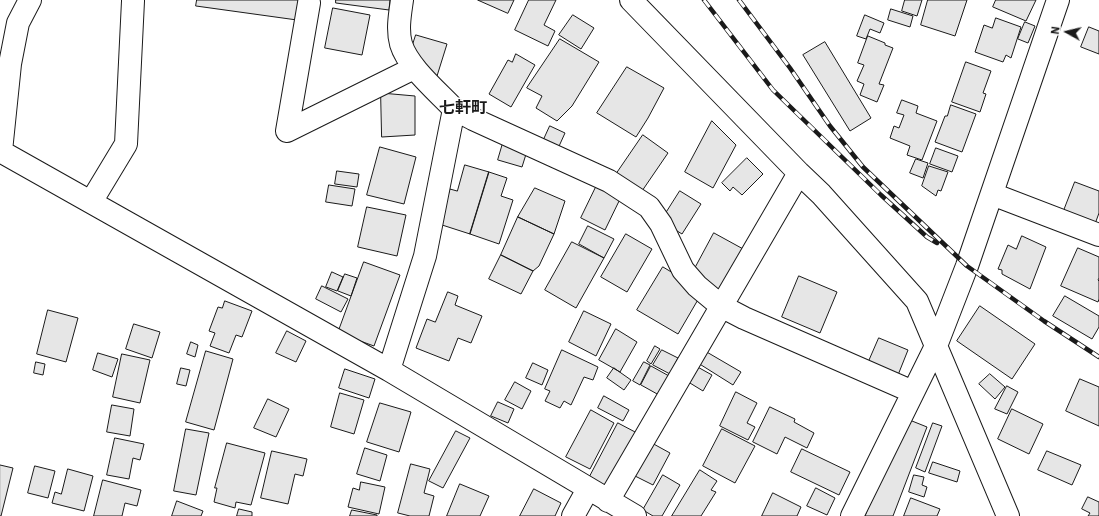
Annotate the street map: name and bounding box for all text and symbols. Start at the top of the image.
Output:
north arrow [1047,12,1087,52]
text: N [1048,25,1063,35]
district label: 七軒町 [439,98,487,118]

